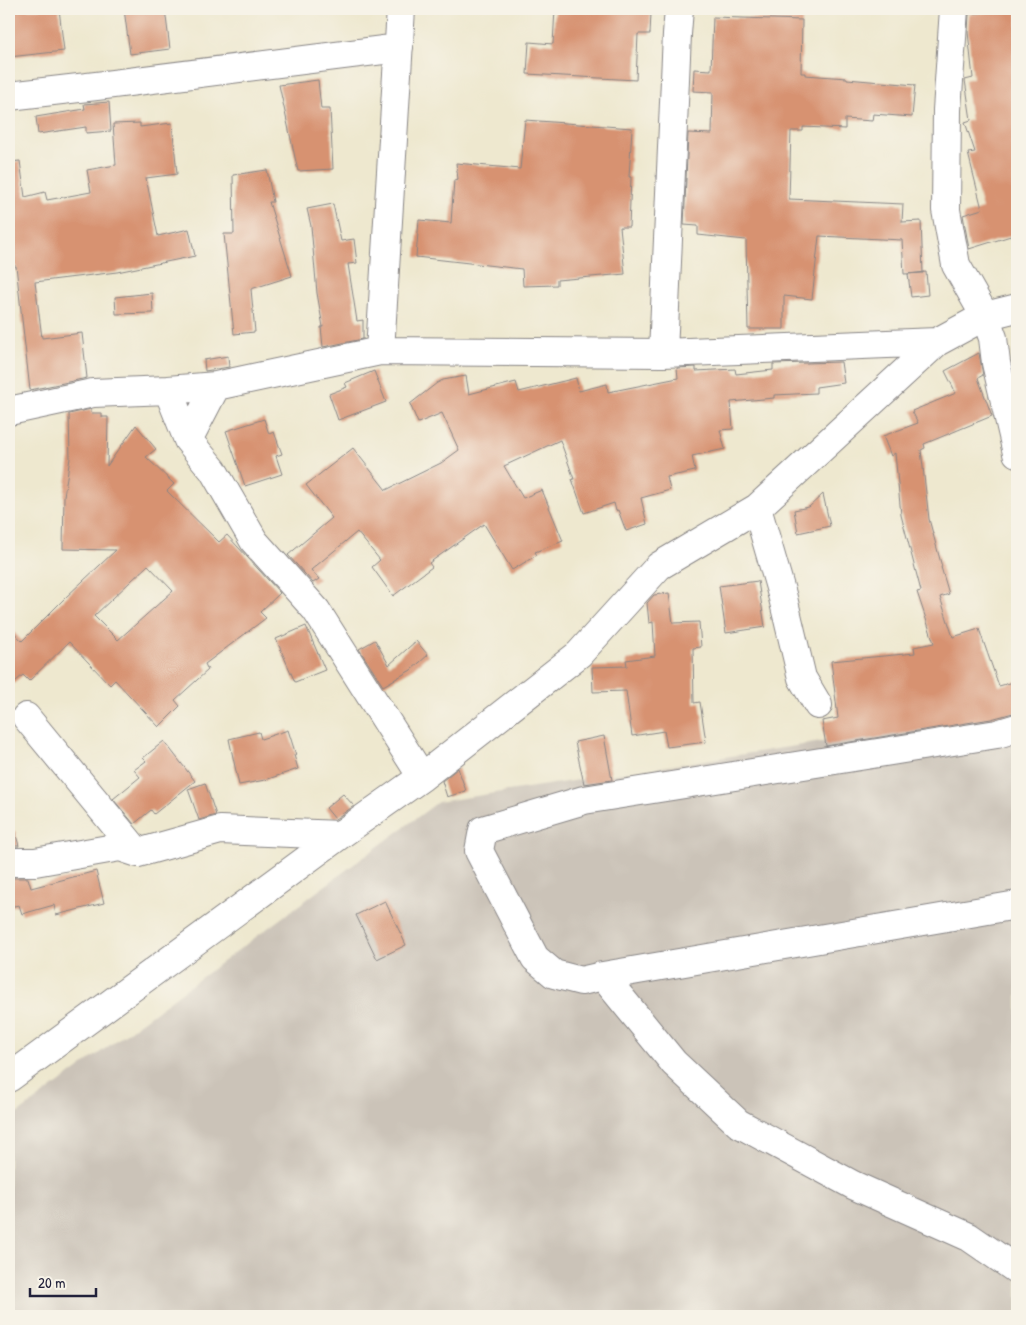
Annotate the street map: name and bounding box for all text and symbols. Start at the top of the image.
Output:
scale bar [30,1265,96,1297]
text: 20 m [38,1272,65,1293]

